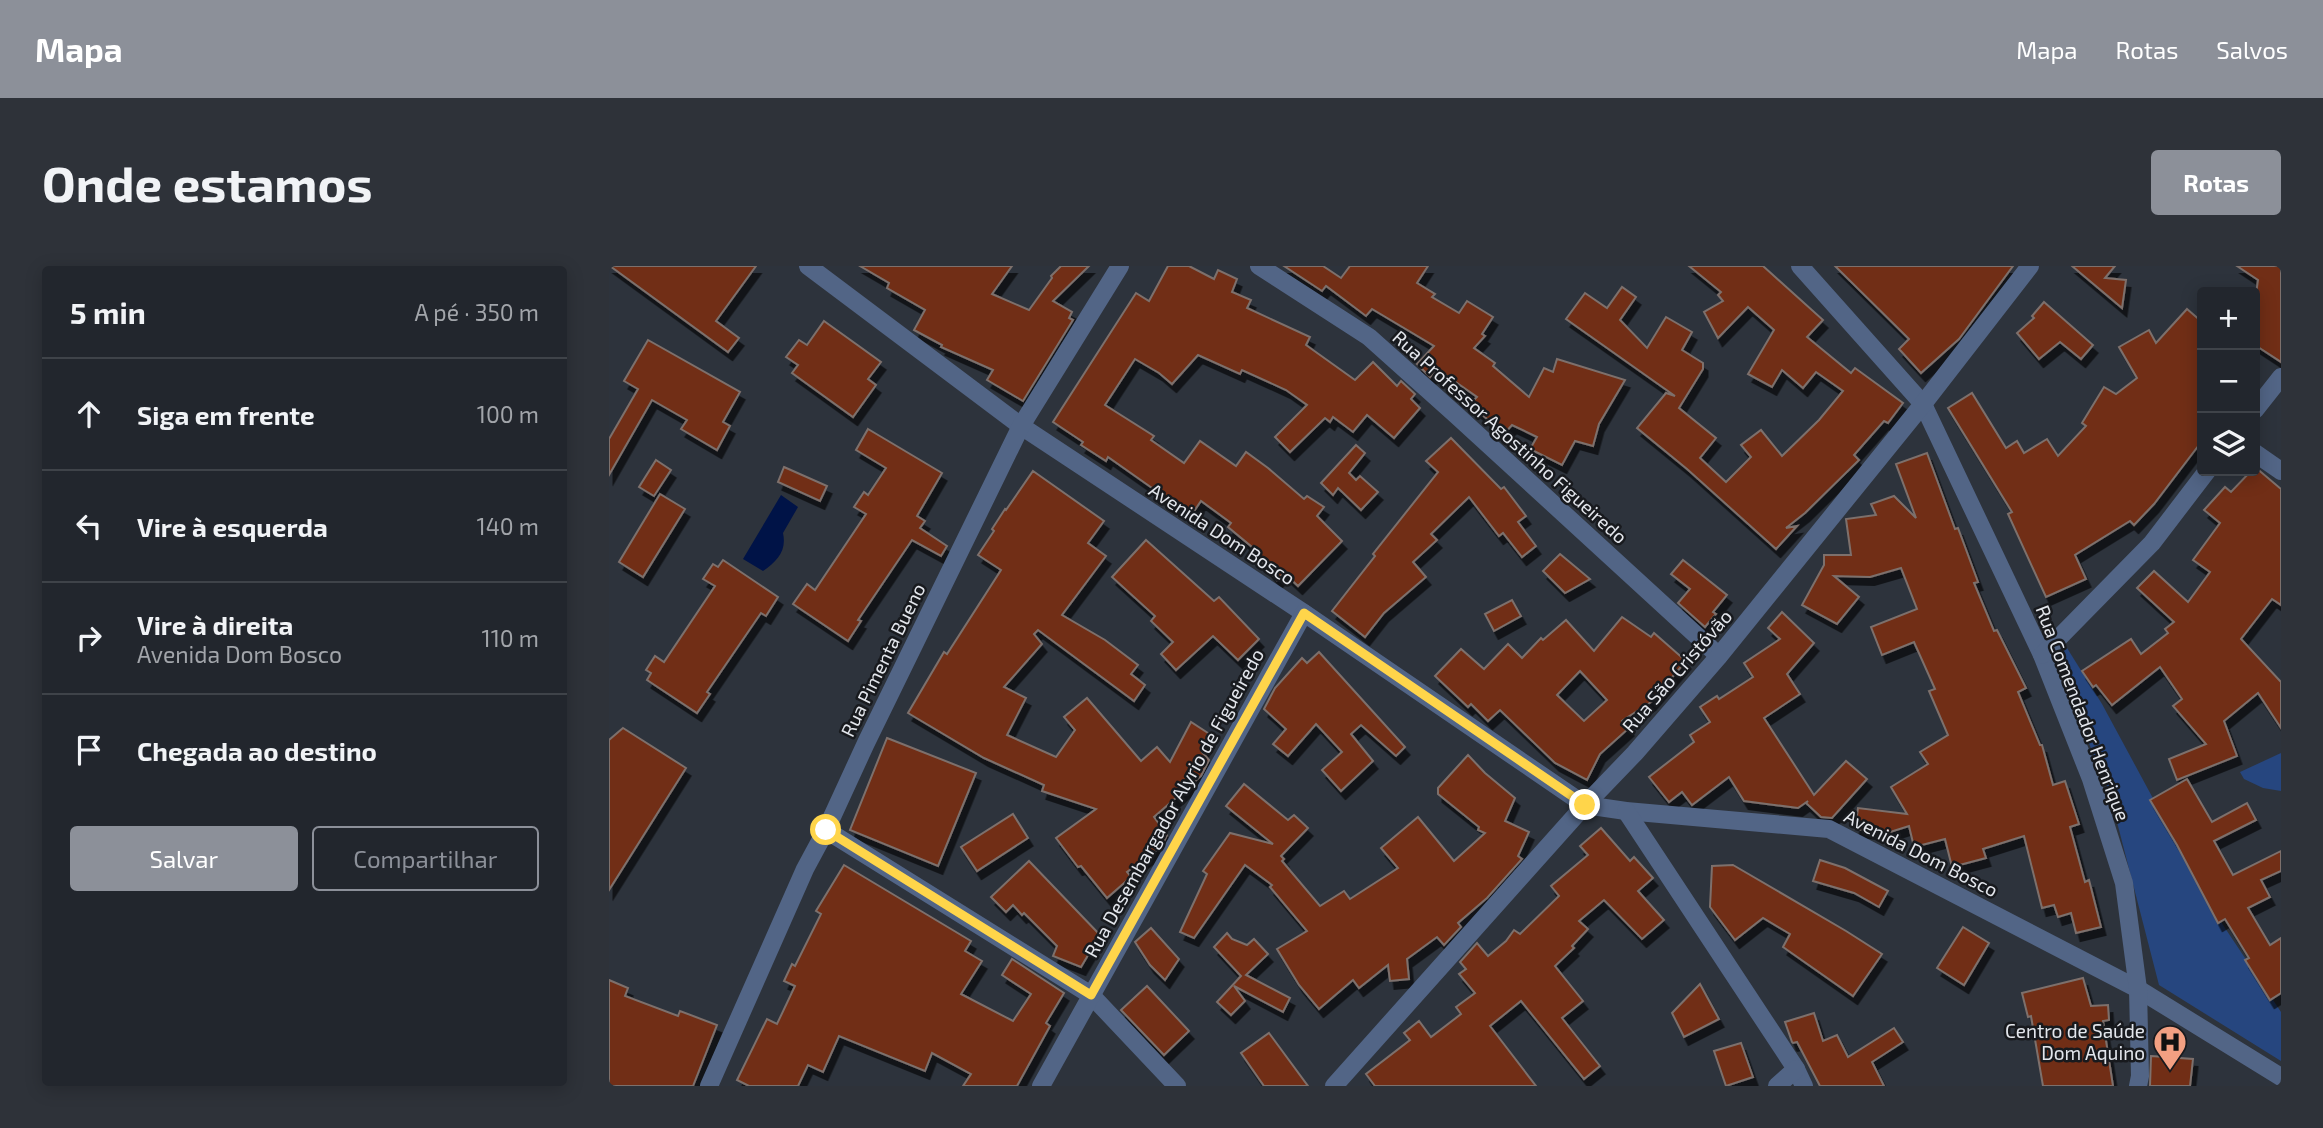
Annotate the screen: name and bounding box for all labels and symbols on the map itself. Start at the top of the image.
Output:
street label: Rua Professor Agostinho Figueiredo [1388,325,1632,548]
street label: Avenida Dom Bosco [1145,478,1300,589]
street label: Rua Pimenta Bueno [835,579,930,740]
street label: Rua Comendador Henrique [2032,602,2135,824]
street label: Rua São Cristóvão [1617,605,1736,737]
street label: Rua Desembargador Alyrio de Figueiredo [1079,644,1268,961]
route end [1569,789,1600,820]
street label: Avenida Dom Bosco [1841,804,2002,901]
route start [810,814,841,845]
place label: Centro de Saúde Dom Aquino [2005,1019,2145,1064]
hospital icon: Centro de Saúde Dom Aquino [2151,1023,2189,1072]

